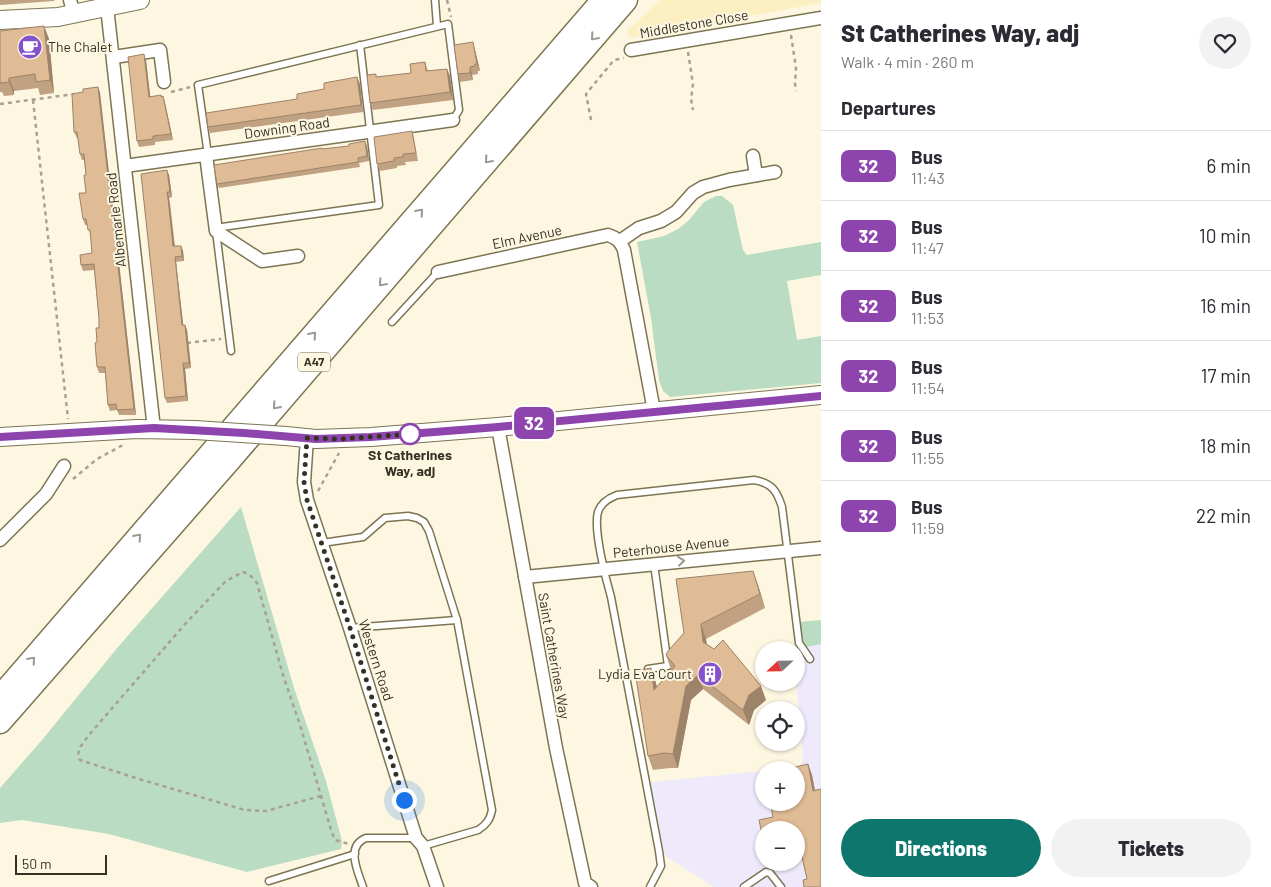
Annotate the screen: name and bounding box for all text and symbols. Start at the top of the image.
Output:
street label: Middlestone Close [638,6,750,41]
button: heart [1199,17,1251,69]
text: St Catherines Way, adj [841,18,1079,47]
one-way arrow [591,31,600,40]
cafe icon: The Chalet [17,34,43,60]
place label: The Chalet [48,38,113,55]
text: Walk · 4 min · 260 m [841,52,974,71]
text: Departures [841,96,936,119]
street label: Downing Road [243,113,331,142]
text: Bus [911,145,943,168]
one-way arrow [485,154,494,163]
text: 6 min [1207,154,1251,177]
text: 32 [859,155,878,177]
text: 11:43 [911,168,945,187]
street label: Albemarle Road [102,172,129,268]
one-way arrow [414,209,423,218]
text: Bus [911,215,943,238]
street label: Elm Avenue [491,221,563,252]
text: 10 min [1199,224,1251,247]
text: 32 [859,225,878,247]
text: 11:47 [911,238,944,257]
one-way arrow [379,278,388,287]
text: Bus [911,285,943,308]
text: 16 min [1200,294,1251,317]
text: 32 [859,295,878,317]
text: 11:53 [911,308,944,327]
one-way arrow [308,332,316,341]
road number: A47 [298,352,330,372]
text: Bus [911,355,943,378]
text: 17 min [1201,364,1251,387]
text: 32 [859,365,878,387]
text: 11:54 [911,378,945,397]
one-way arrow [273,401,282,410]
line badge: 32 [512,407,556,439]
text: 32 [524,412,544,434]
marker: St Catherines Way, adj [399,423,421,445]
text: Bus [911,425,943,448]
text: 18 min [1200,434,1251,457]
text: 32 [859,435,878,457]
place label: St Catherines Way, adj [368,446,452,479]
text: 11:55 [911,448,944,467]
text: Bus [911,495,943,518]
text: 22 min [1196,504,1251,527]
text: 32 [859,505,878,527]
text: 11:59 [911,518,944,537]
street label: Peterhouse Avenue [612,532,730,561]
one-way arrow [132,534,141,543]
one-way arrow [677,556,685,567]
street label: Saint Catherines Way [535,591,574,721]
street label: Western Road [355,617,398,703]
north arrow [755,641,805,691]
map controls [755,641,805,871]
one-way arrow [26,657,35,666]
building icon: Lydia Eva Court [697,661,723,687]
place label: Lydia Eva Court [598,665,692,682]
button: locate [755,701,805,751]
button: + [755,761,805,811]
your location [392,788,417,813]
button: Directions [841,819,1041,877]
button: Tickets [1051,819,1251,877]
button: − [755,821,805,871]
scale bar [15,852,108,875]
text: 50 m [22,855,51,872]

